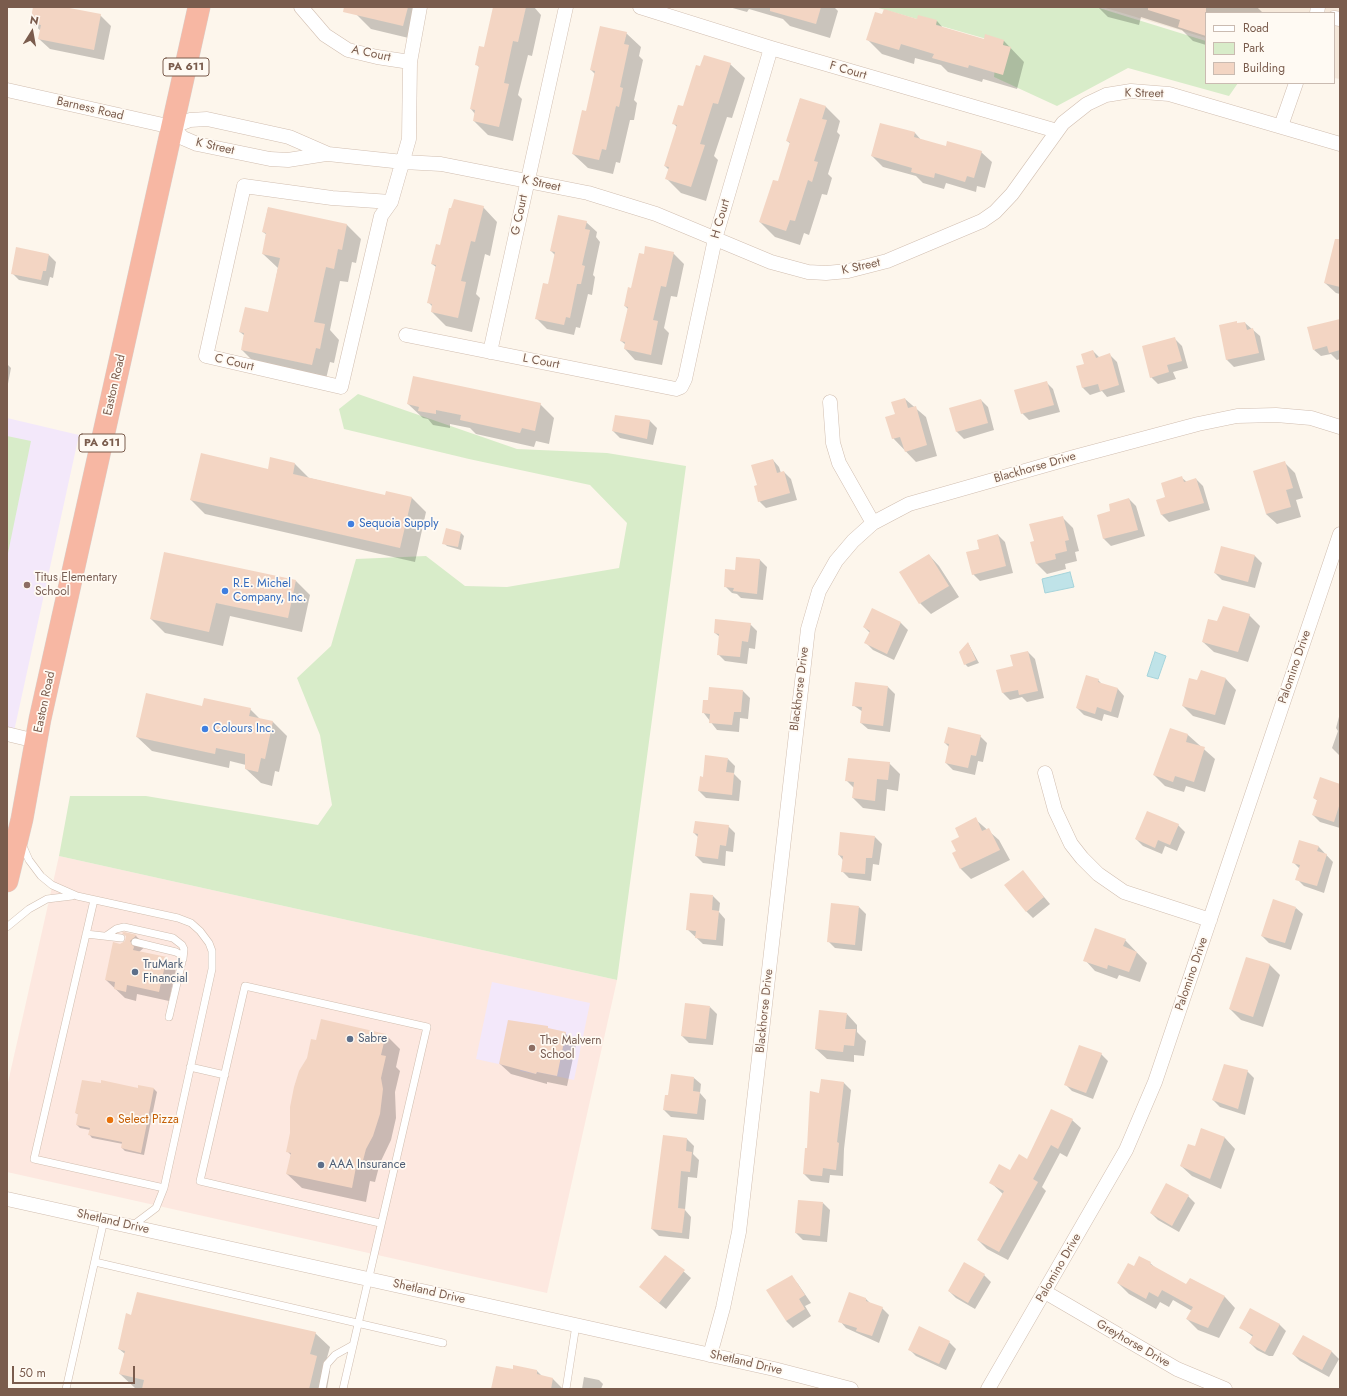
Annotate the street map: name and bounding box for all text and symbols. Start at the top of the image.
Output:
north arrow [12,12,52,52]
text: N [28,12,40,29]
legend [1205,12,1335,84]
text: Road [1243,19,1269,37]
text: Park [1243,39,1264,57]
street label: A Court [350,43,392,65]
road number: PA 611 [163,58,209,76]
street label: F Court [828,59,868,83]
text: Building [1243,59,1285,77]
street label: K Street [1124,86,1164,102]
street label: Barness Road [55,94,125,124]
street label: K Street [194,136,236,158]
street label: K Street [520,173,562,195]
street label: G Court [509,193,531,237]
street label: H Court [709,198,733,240]
street label: K Street [840,256,882,278]
street label: C Court [213,351,255,375]
street label: L Court [521,351,561,373]
street label: Easton Road [101,353,129,417]
road number: PA 611 [79,434,125,452]
street label: Blackhorse Drive [992,449,1078,487]
place label: Sequoia Supply [359,517,439,531]
marker: Sequoia Supply [346,519,356,529]
place label: Titus Elementary School [35,571,117,599]
place label: R.E. Michel Company, Inc. [233,577,306,605]
marker: Titus Elementary School [22,580,32,590]
marker: R.E. Michel Company, Inc. [220,586,230,596]
street label: Palomino Drive [1276,628,1314,706]
street label: Blackhorse Drive [788,646,812,732]
street label: Easton Road [31,670,59,734]
place label: Colours Inc. [213,722,275,736]
marker: Colours Inc. [200,724,210,734]
street label: Palomino Drive [1173,935,1211,1013]
place label: TruMark Financial [143,958,188,986]
marker: TruMark Financial [130,967,140,977]
street label: Blackhorse Drive [753,968,777,1054]
place label: Sabre [358,1032,387,1046]
marker: Sabre [345,1034,355,1044]
place label: The Malvern School [540,1034,602,1062]
marker: The Malvern School [527,1043,537,1053]
place label: Select Pizza [118,1113,179,1127]
marker: Select Pizza [105,1115,115,1125]
place label: AAA Insurance [329,1158,406,1172]
marker: AAA Insurance [316,1160,326,1170]
street label: Shetland Drive [75,1207,151,1237]
street label: Palomino Drive [1034,1231,1084,1305]
street label: Shetland Drive [391,1277,467,1307]
street label: Greyhorse Drive [1094,1317,1172,1371]
street label: Shetland Drive [708,1348,784,1378]
scale bar [14,1358,137,1384]
text: 50 m [19,1364,46,1382]

